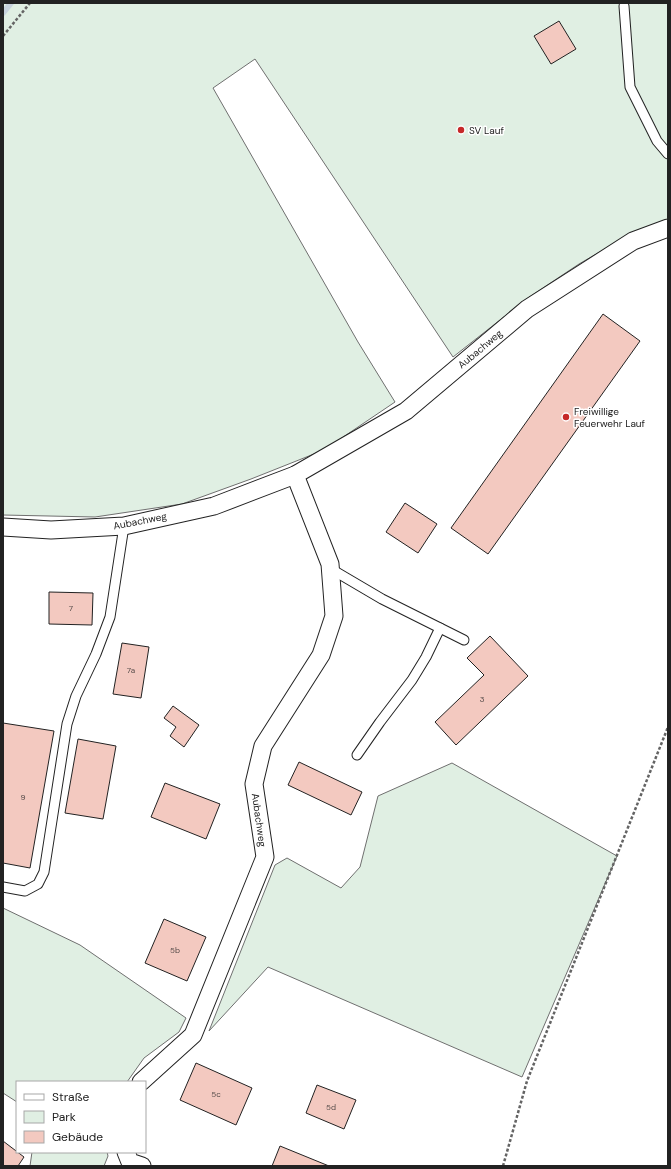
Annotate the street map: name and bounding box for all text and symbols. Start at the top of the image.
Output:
place label: SV Lauf [469,124,504,137]
marker: SV Lauf [456,125,466,135]
street label: Aubachweg [455,326,505,371]
place label: Freiwillige Feuerwehr Lauf [574,405,646,430]
marker: Freiwillige Feuerwehr Lauf [561,412,571,422]
street label: Aubachweg [112,509,168,533]
house number: 7 [69,603,73,613]
house number: 7a [127,665,135,675]
house number: 3 [480,694,485,704]
house number: 9 [20,792,26,802]
street label: Aubachweg [249,792,269,848]
house number: 5b [170,945,180,955]
legend [16,1081,146,1153]
text: Straße [52,1089,89,1105]
house number: 5c [211,1089,221,1099]
house number: 5d [326,1102,336,1112]
text: Park [52,1109,76,1125]
text: Gebäude [52,1129,103,1145]

